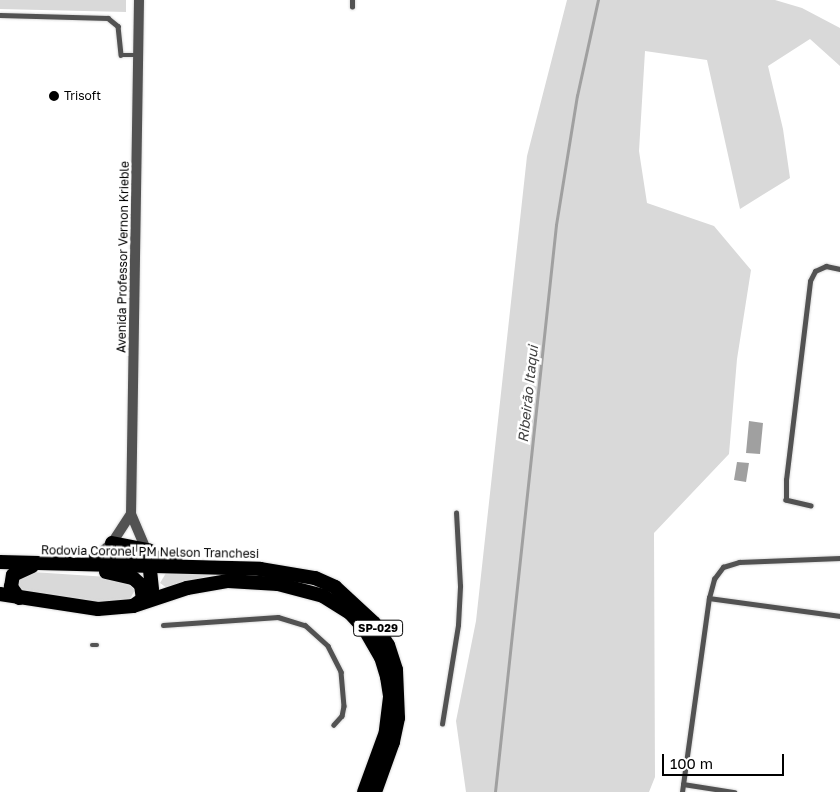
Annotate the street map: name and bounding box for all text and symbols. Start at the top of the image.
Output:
place label: Trisoft [64,89,101,103]
marker: Trisoft [48,90,60,102]
street label: Avenida Professor Vernon Krieble [114,161,132,353]
water label: Ribeirão Itaqui [515,345,541,443]
street label: Rodovia Coronel PM Nelson Tranchesi [41,543,259,561]
road number: SP-029 [353,620,403,636]
scale bar [665,744,788,776]
text: 100 m [670,754,713,772]

